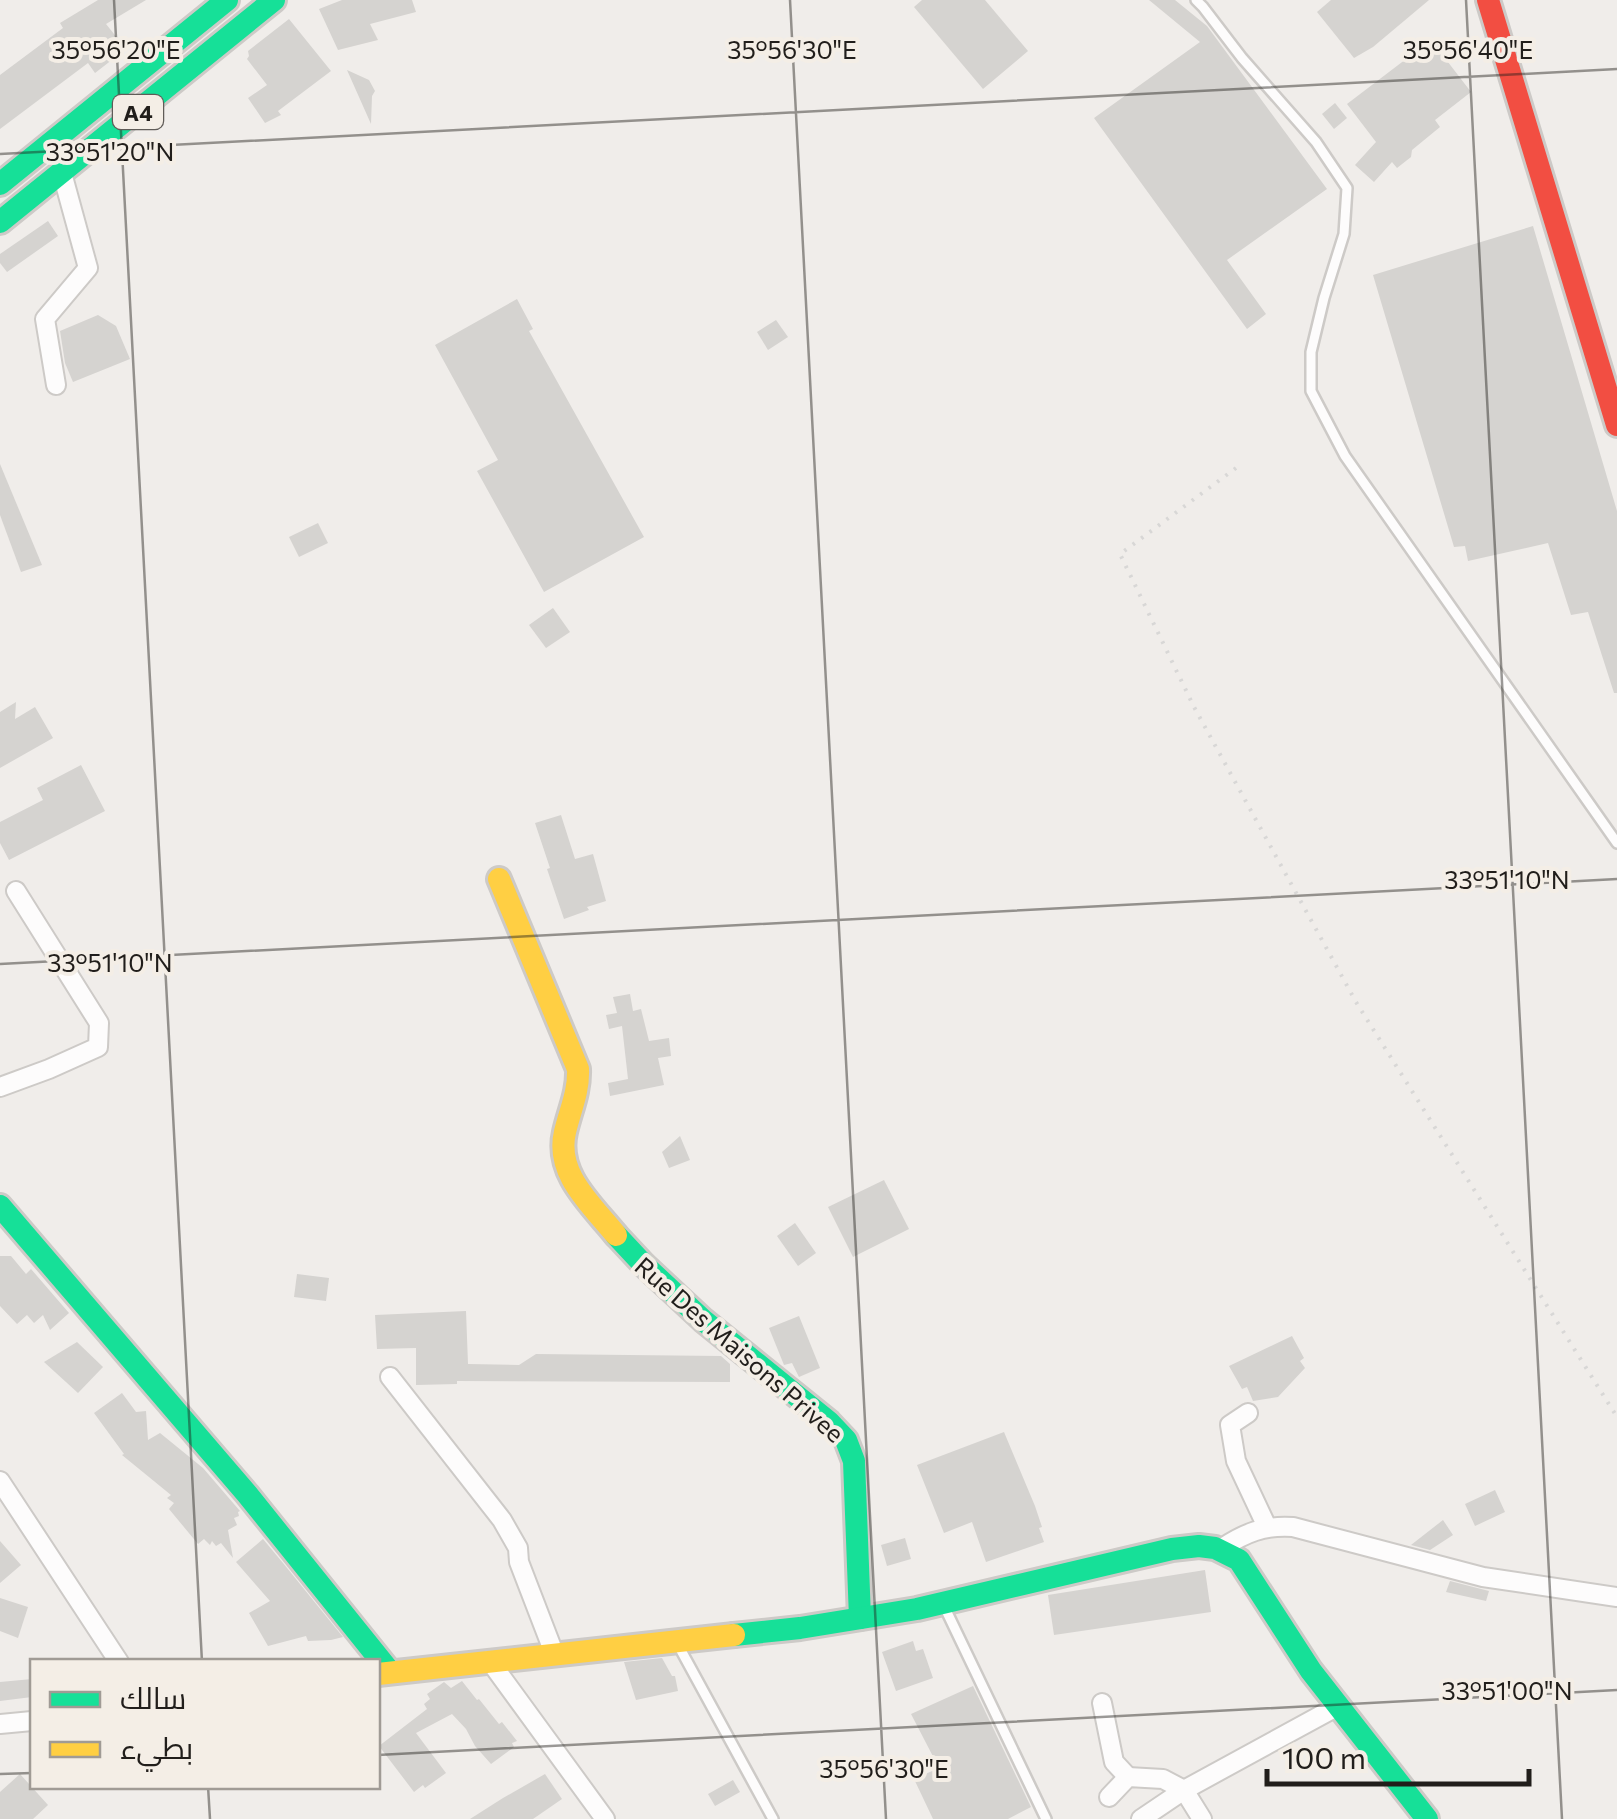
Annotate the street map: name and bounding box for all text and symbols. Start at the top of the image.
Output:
text: 35°56'20"E [51,34,181,64]
text: 35°56'30"E [727,34,857,64]
text: 35°56'40"E [1403,34,1533,64]
road number: A4 [113,95,163,129]
text: 33°51'20"N [46,136,174,166]
text: 33°51'10"N [1444,864,1570,894]
text: 33°51'10"N [47,947,173,977]
street label: Rue Des Maisons Privee [629,1250,851,1448]
legend [30,1659,380,1789]
text: 33°51'00"N [1441,1675,1573,1705]
text: سالك [120,1678,186,1715]
scale bar [1267,1724,1530,1786]
text: بطيء [120,1728,193,1772]
text: 100 m [1282,1738,1366,1775]
text: 35°56'30"E [819,1753,949,1783]

